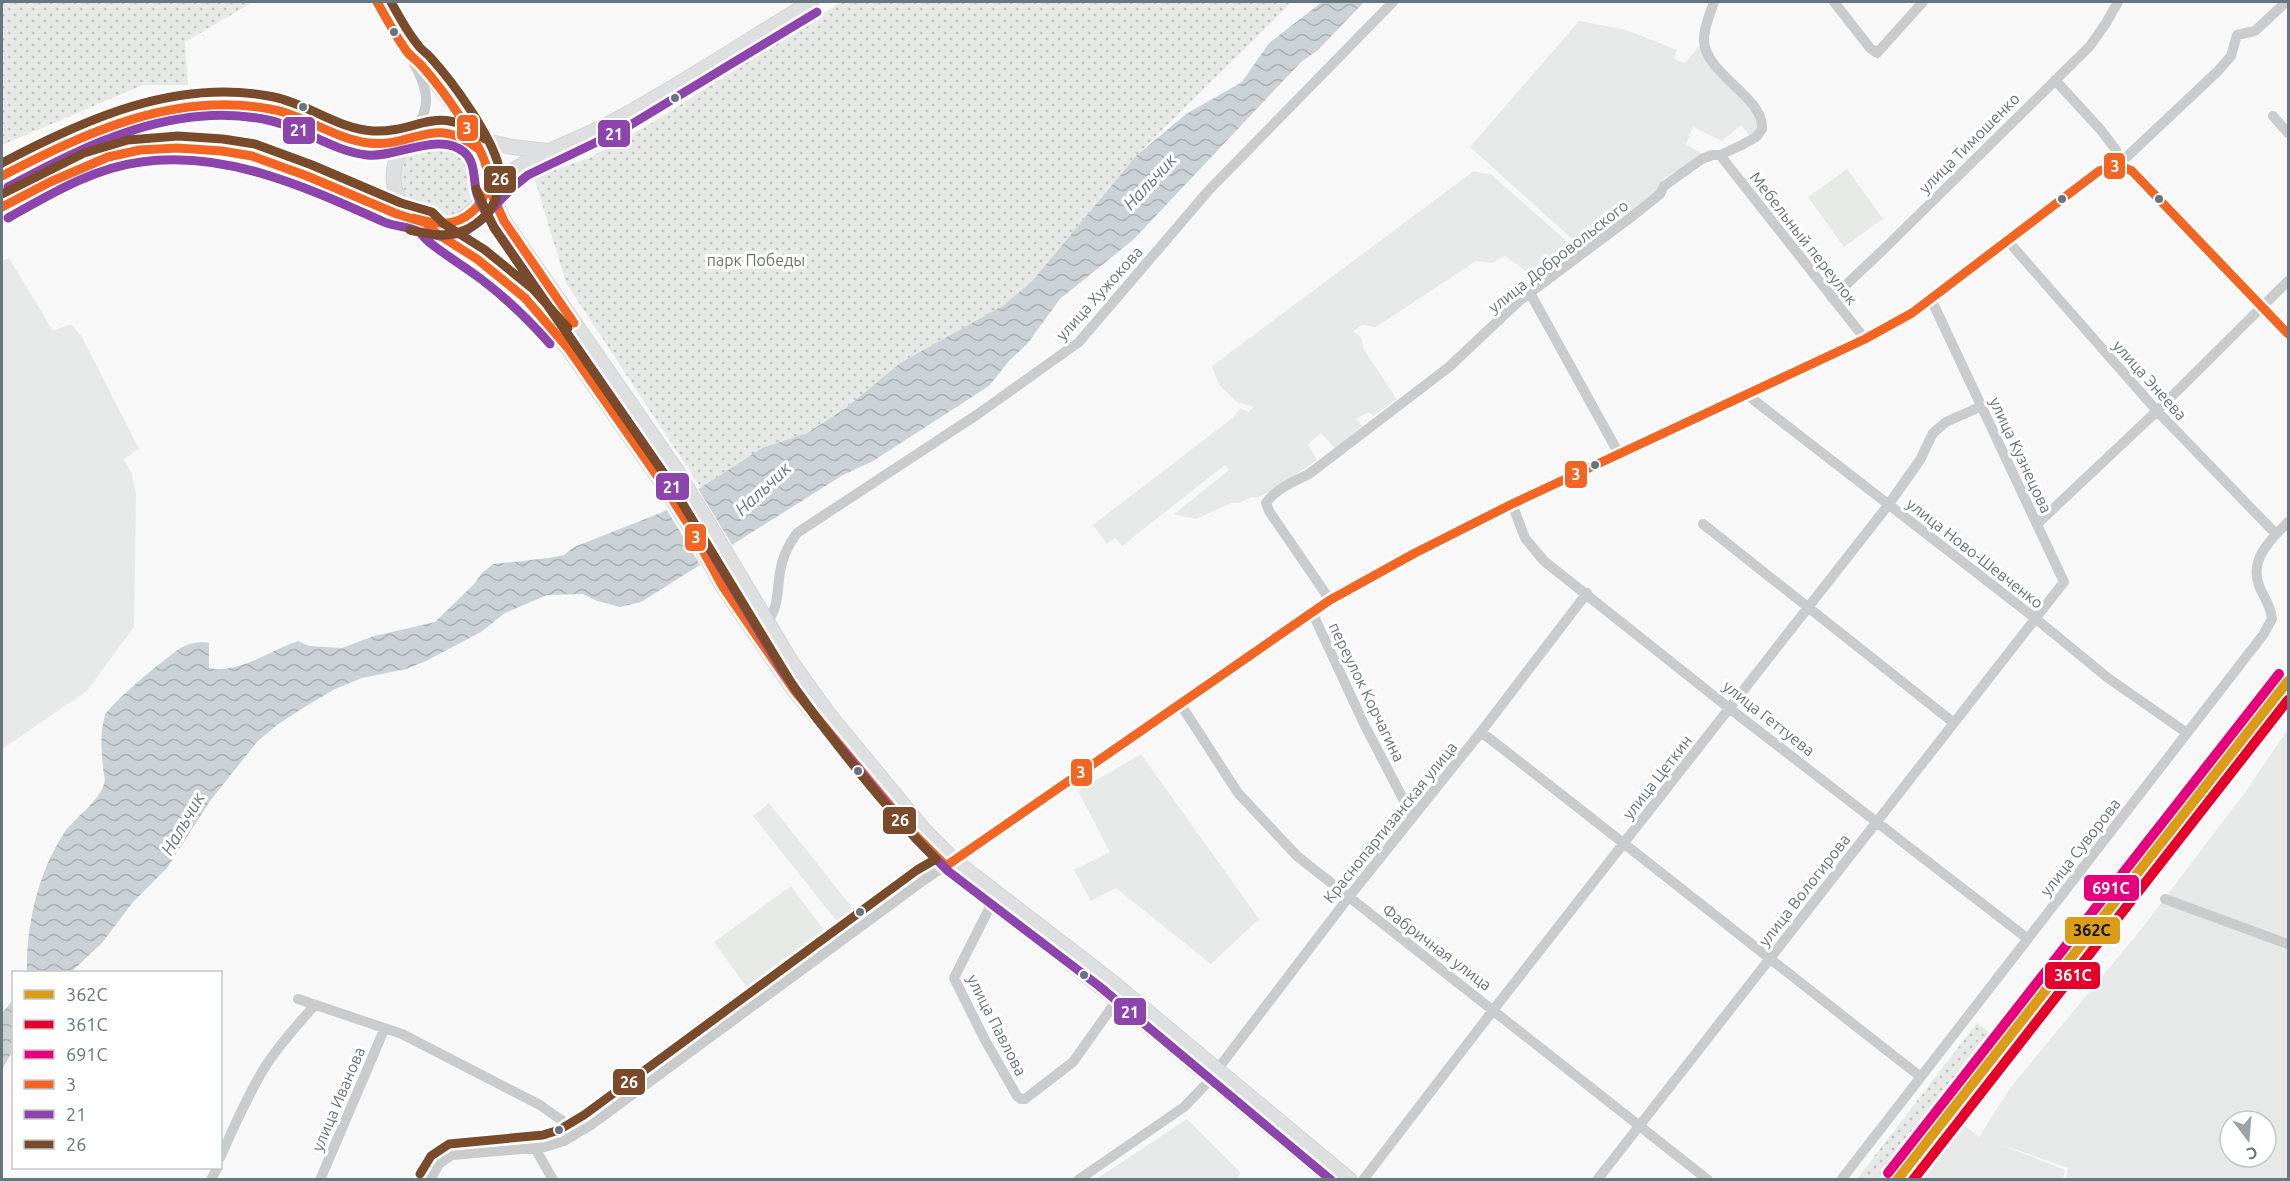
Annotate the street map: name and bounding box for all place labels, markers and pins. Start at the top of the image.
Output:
unlabelled marker [388,26,400,38]
unlabelled marker [669,92,681,104]
unlabelled marker [297,101,309,113]
unlabelled marker [2056,193,2068,205]
unlabelled marker [2153,193,2165,205]
unlabelled marker [1589,459,1601,471]
unlabelled marker [852,765,864,777]
unlabelled marker [854,906,866,918]
unlabelled marker [1078,969,1090,981]
unlabelled marker [553,1124,565,1136]

